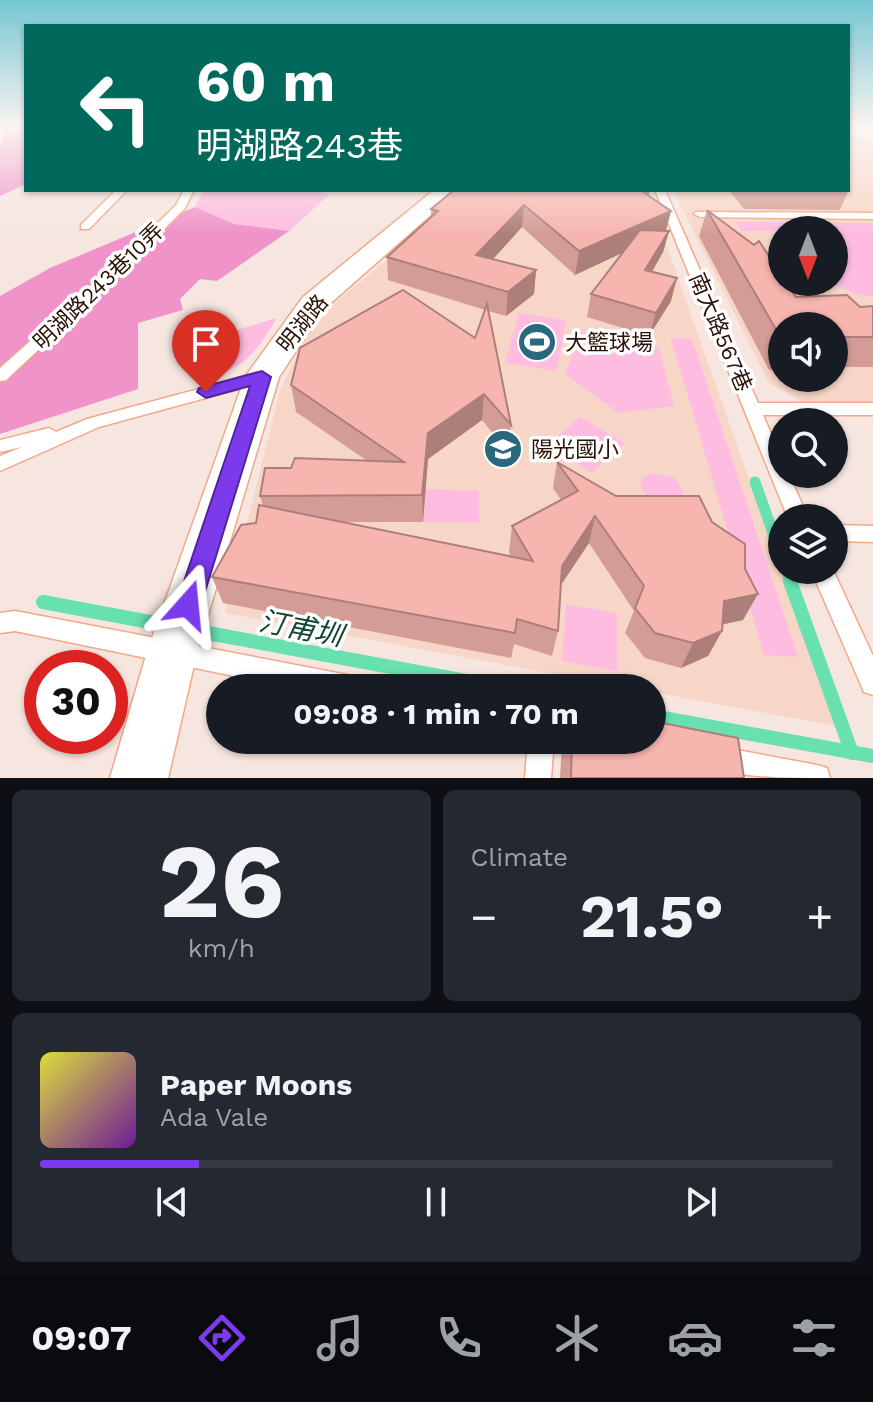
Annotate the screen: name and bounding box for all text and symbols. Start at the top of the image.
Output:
text: 60 m [196,49,335,115]
icon: left [64,56,168,160]
text: 明湖路243巷 [196,125,403,167]
north arrow [768,216,848,296]
map controls [768,216,848,584]
street label: 明湖路243巷10弄 [28,218,168,355]
street label: 南大路567巷 [684,269,757,395]
street label: 明湖路 [272,290,333,357]
pin [172,310,240,392]
button: sound [768,312,848,392]
sports icon: 大籃球場 [516,321,558,363]
icon: arrive [184,322,228,366]
place label: 大籃球場 [565,330,653,355]
button: search [768,408,848,488]
school or university icon: 陽光國小 [482,428,524,470]
place label: 陽光國小 [531,437,619,462]
button: layers [768,504,848,584]
position arrow [146,563,230,647]
water label: 汀甫圳 [257,604,349,653]
speed limit sign: 30 [24,650,128,754]
text: 09:08 · 1 min · 70 m [293,696,579,731]
text: 26 [158,820,284,942]
text: Climate [471,842,568,872]
text: 21.5° [580,881,724,952]
text: − [471,891,497,943]
text: + [806,891,833,943]
text: km/h [188,933,255,963]
text: Paper Moons [160,1067,352,1102]
text: Ada Vale [160,1102,268,1132]
icon: previous [150,1180,194,1224]
icon: pause [414,1180,458,1224]
icon: next [679,1180,723,1224]
icon: directions [194,1310,250,1366]
icon: music [312,1310,368,1366]
icon: phone [431,1310,487,1366]
icon: climate [549,1310,605,1366]
icon: car [667,1310,723,1366]
icon: filters [786,1310,842,1366]
text: 09:07 [31,1317,132,1359]

